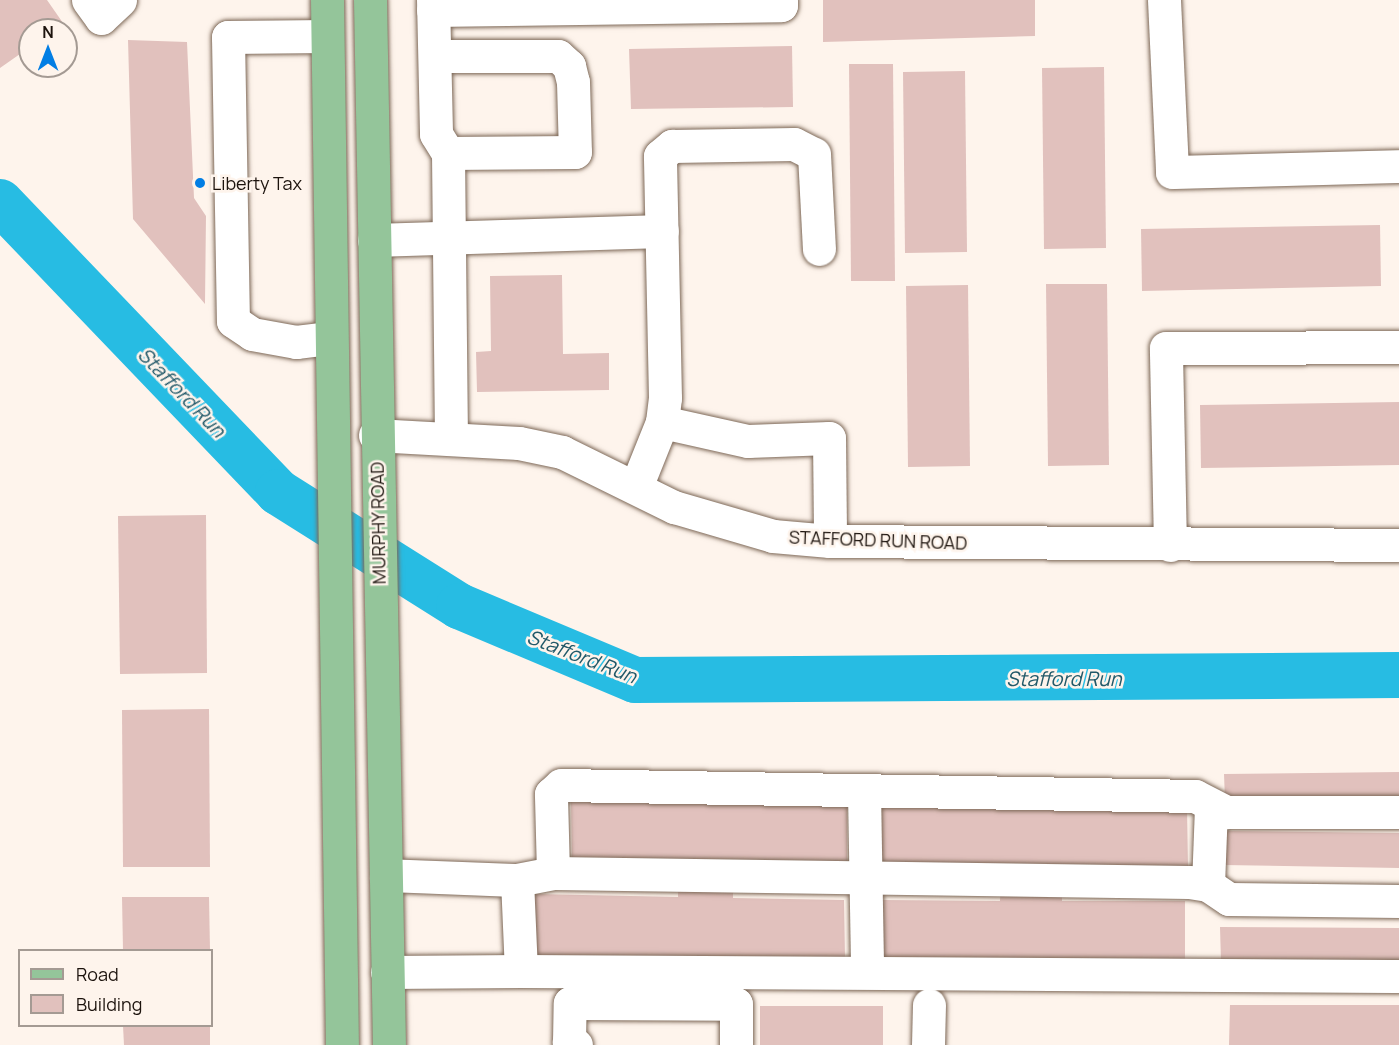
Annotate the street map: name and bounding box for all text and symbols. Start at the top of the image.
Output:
north arrow [18,18,78,78]
text: N [42,21,54,43]
place label: Liberty Tax [212,172,302,194]
marker: Liberty Tax [193,176,207,190]
water label: Stafford Run [133,342,231,442]
street label: MURPHY ROAD [366,461,390,585]
street label: STAFFORD RUN ROAD [788,526,968,554]
water label: Stafford Run [524,624,640,688]
water label: Stafford Run [1006,666,1122,690]
legend [18,949,213,1027]
text: Road [76,962,119,986]
text: Building [76,992,142,1016]

